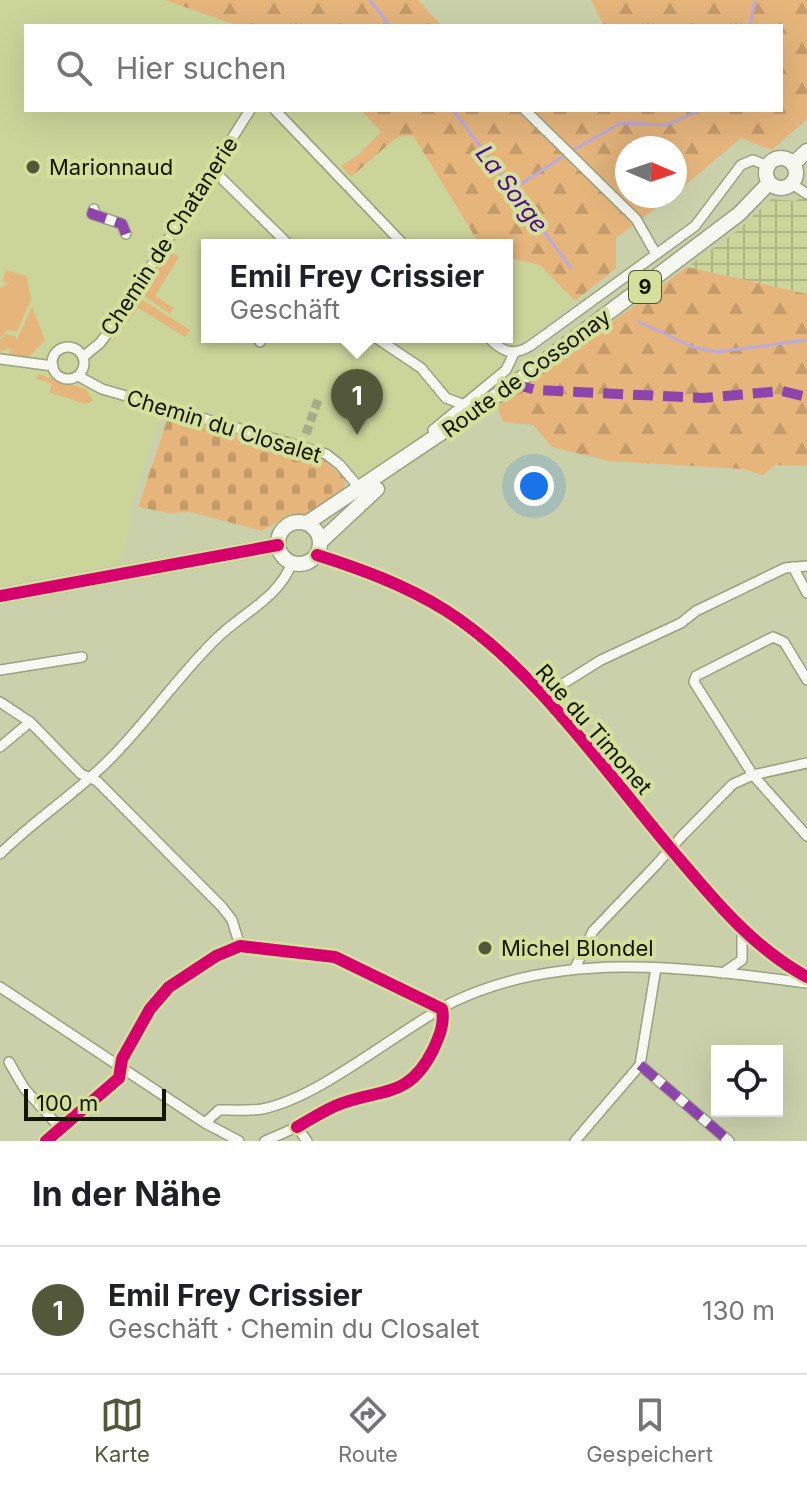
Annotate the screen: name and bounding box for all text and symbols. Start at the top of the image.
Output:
search box [24,24,783,112]
icon: search [52,46,96,90]
text: Hier suchen [116,50,286,86]
street label: Chemin de Chatanerie [95,132,243,340]
north arrow [615,136,687,208]
water label: La Sorge [470,140,554,238]
place label: Marionnaud [49,154,173,180]
marker: Marionnaud [24,158,42,176]
popup [201,239,513,343]
text: Emil Frey Crissier [230,258,484,294]
road number: 9 [629,271,661,303]
text: Geschäft [230,294,340,325]
street label: Route de Cossonay [437,303,615,443]
pin: 1 [331,369,383,435]
street label: Chemin du Closalet [123,384,325,468]
your location [514,466,554,506]
street label: Rue du Timonet [530,659,658,799]
place label: Michel Blondel [501,935,654,961]
marker: Michel Blondel [476,939,494,957]
map controls [711,1045,783,1117]
button: locate [711,1045,783,1117]
scale bar [24,1085,166,1121]
text: 100 m [36,1090,98,1116]
text: In der Nähe [32,1173,221,1214]
text: Emil Frey Crissier [108,1277,363,1313]
text: 1 [52,1295,64,1326]
text: 130 m [702,1295,775,1326]
text: Geschäft · Chemin du Closalet [108,1313,480,1344]
tab: Karte [94,1393,150,1467]
tab: Route [338,1393,398,1467]
tab: Gespeichert [586,1393,713,1467]

